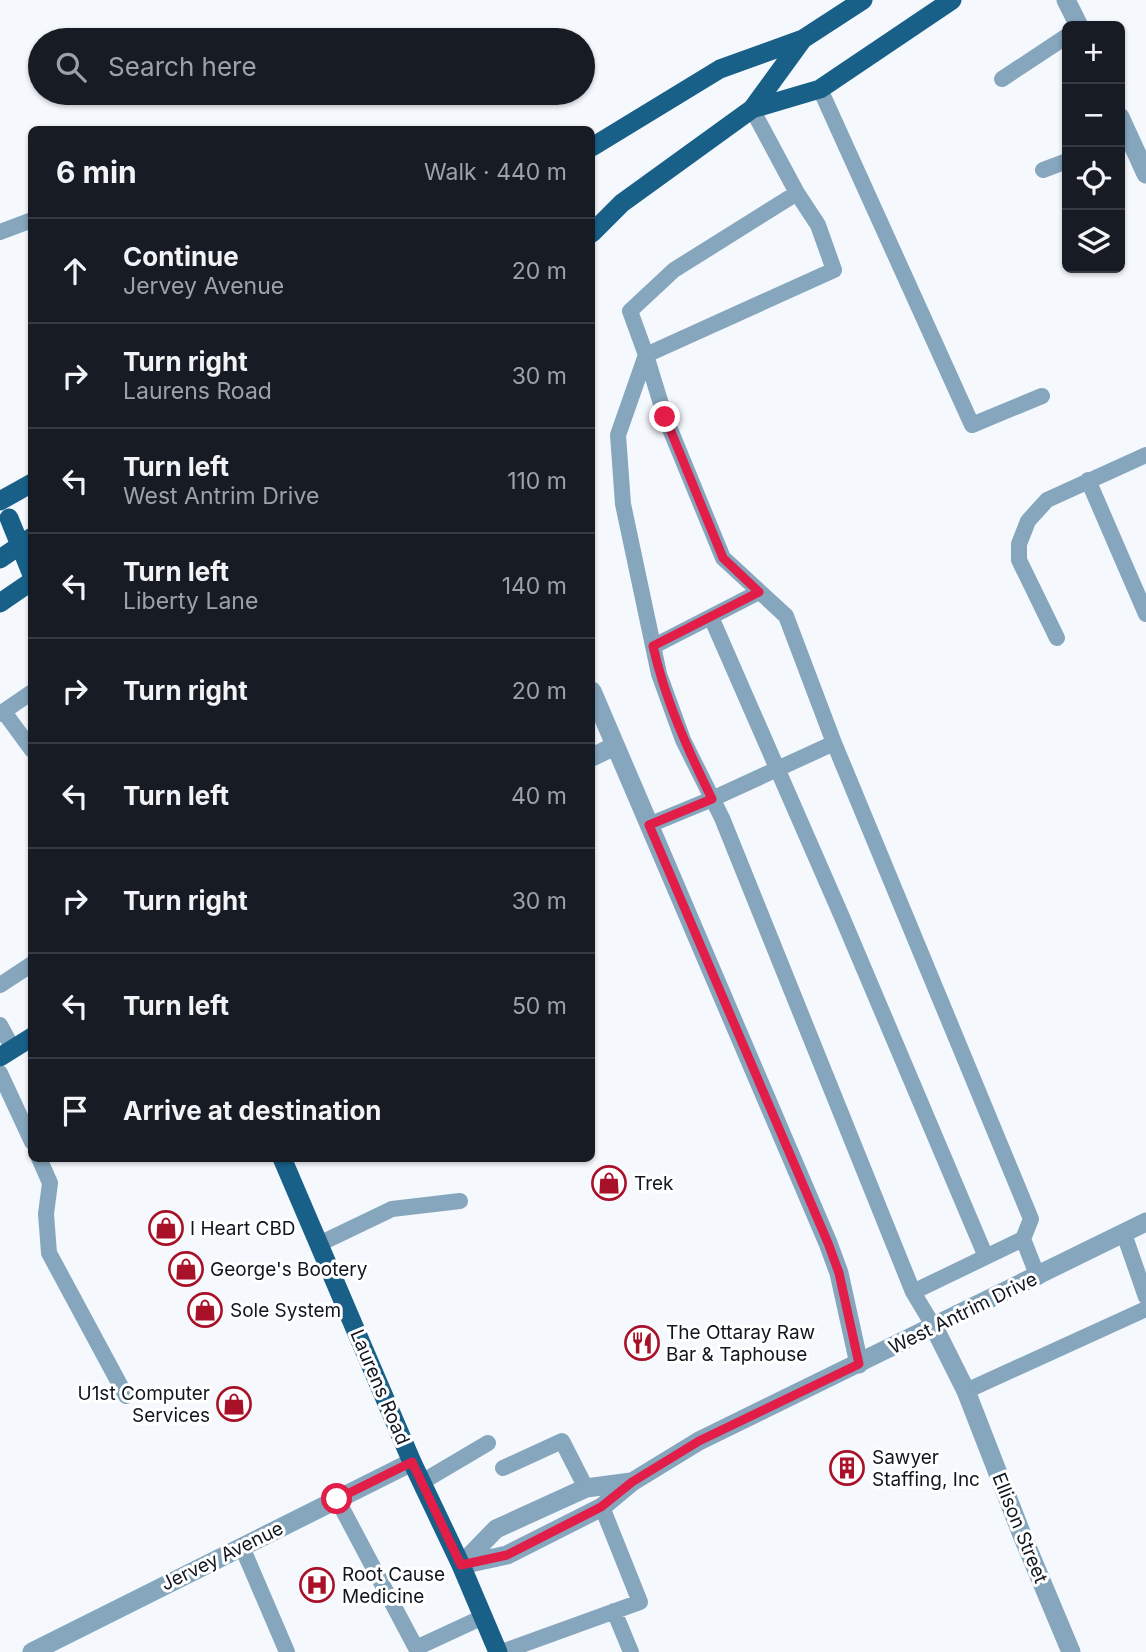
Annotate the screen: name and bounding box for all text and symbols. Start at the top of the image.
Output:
map controls [1062,21,1125,273]
button: + [1062,21,1125,84]
search box [28,28,595,105]
icon: search [52,48,90,86]
text: Search here [108,51,257,82]
button: − [1062,84,1125,147]
button: locate [1062,147,1125,210]
text: 6 min [56,154,137,190]
text: Walk · 440 m [424,158,567,186]
button: layers [1062,210,1125,273]
text: Continue [123,241,239,272]
icon: ahead [56,252,94,290]
text: 20 m [512,257,567,285]
text: Jervey Avenue [123,272,284,300]
text: Turn right [123,346,248,377]
icon: right [56,357,94,395]
text: 30 m [512,362,567,390]
text: Laurens Road [123,377,272,405]
route end [649,401,680,432]
text: Turn left [123,451,229,482]
icon: left [56,462,94,500]
text: 110 m [507,467,567,495]
text: West Antrim Drive [123,482,319,510]
text: Turn left [123,556,229,587]
icon: left [56,567,94,605]
text: 140 m [502,572,567,600]
text: Liberty Lane [123,587,258,615]
icon: right [56,672,94,710]
text: Turn right [123,675,248,706]
text: 20 m [512,677,567,705]
icon: left [56,777,94,815]
text: Turn left [123,780,229,811]
text: 40 m [511,782,567,810]
icon: right [56,882,94,920]
text: Turn right [123,885,248,916]
text: 30 m [512,887,567,915]
icon: left [56,987,94,1025]
text: Turn left [123,990,229,1021]
text: 50 m [512,992,567,1020]
icon: arrive [56,1092,94,1130]
text: Arrive at destination [123,1095,382,1126]
shop icon: Trek [590,1164,628,1202]
place label: Trek [634,1172,674,1195]
shop icon: I Heart CBD [147,1209,185,1247]
place label: I Heart CBD [190,1217,296,1240]
shop icon: George's Bootery [167,1250,205,1288]
place label: George's Bootery [210,1258,368,1281]
street label: West Antrim Drive [885,1267,1041,1359]
shop icon: Sole System [186,1291,224,1329]
place label: Sole System [230,1299,341,1322]
place label: The Ottaray Raw Bar & Taphouse [666,1321,815,1366]
restaurant icon: The Ottaray Raw Bar & Taphouse [623,1324,661,1362]
street label: Laurens Road [345,1326,415,1448]
place label: U1st Computer Services [78,1382,210,1427]
shop icon: U1st Computer Services [215,1385,253,1423]
place label: Sawyer Staffing, Inc [872,1446,980,1491]
building icon: Sawyer Staffing, Inc [828,1449,866,1487]
street label: Ellison Street [987,1470,1053,1586]
route start [321,1483,352,1514]
street label: Jervey Avenue [157,1516,287,1596]
place label: Root Cause Medicine [342,1563,445,1608]
hospital icon: Root Cause Medicine [298,1566,336,1604]

